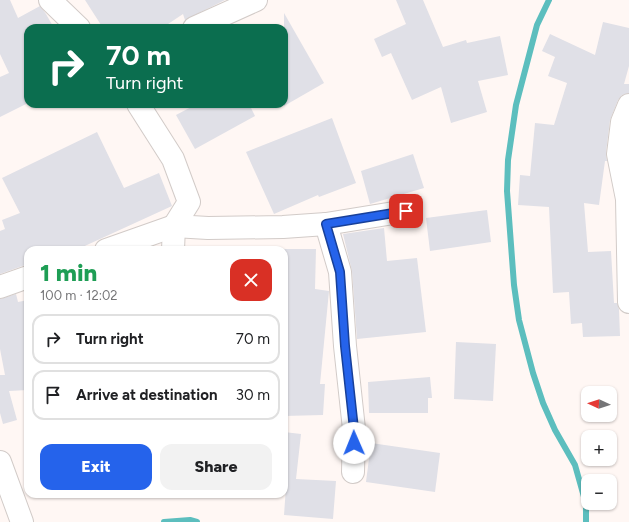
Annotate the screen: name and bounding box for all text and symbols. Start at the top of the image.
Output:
text: 70 m [106,38,171,72]
icon: right [40,40,92,92]
text: Turn right [106,72,183,94]
pin [389,194,423,228]
icon: arrive [395,200,417,222]
text: 1 min [40,258,97,287]
button: close [230,259,272,301]
text: 100 m · 12:02 [40,288,118,303]
icon: right [42,328,64,350]
text: Turn right [76,330,144,348]
text: 70 m [236,330,270,348]
icon: arrive [42,384,64,406]
text: Arrive at destination [76,386,217,404]
text: 30 m [236,386,270,404]
north arrow [581,386,617,422]
map controls [581,386,617,510]
position arrow [333,422,375,464]
button: + [581,430,617,466]
button: Exit [40,444,152,490]
button: Share [160,444,272,490]
button: − [581,474,617,510]

